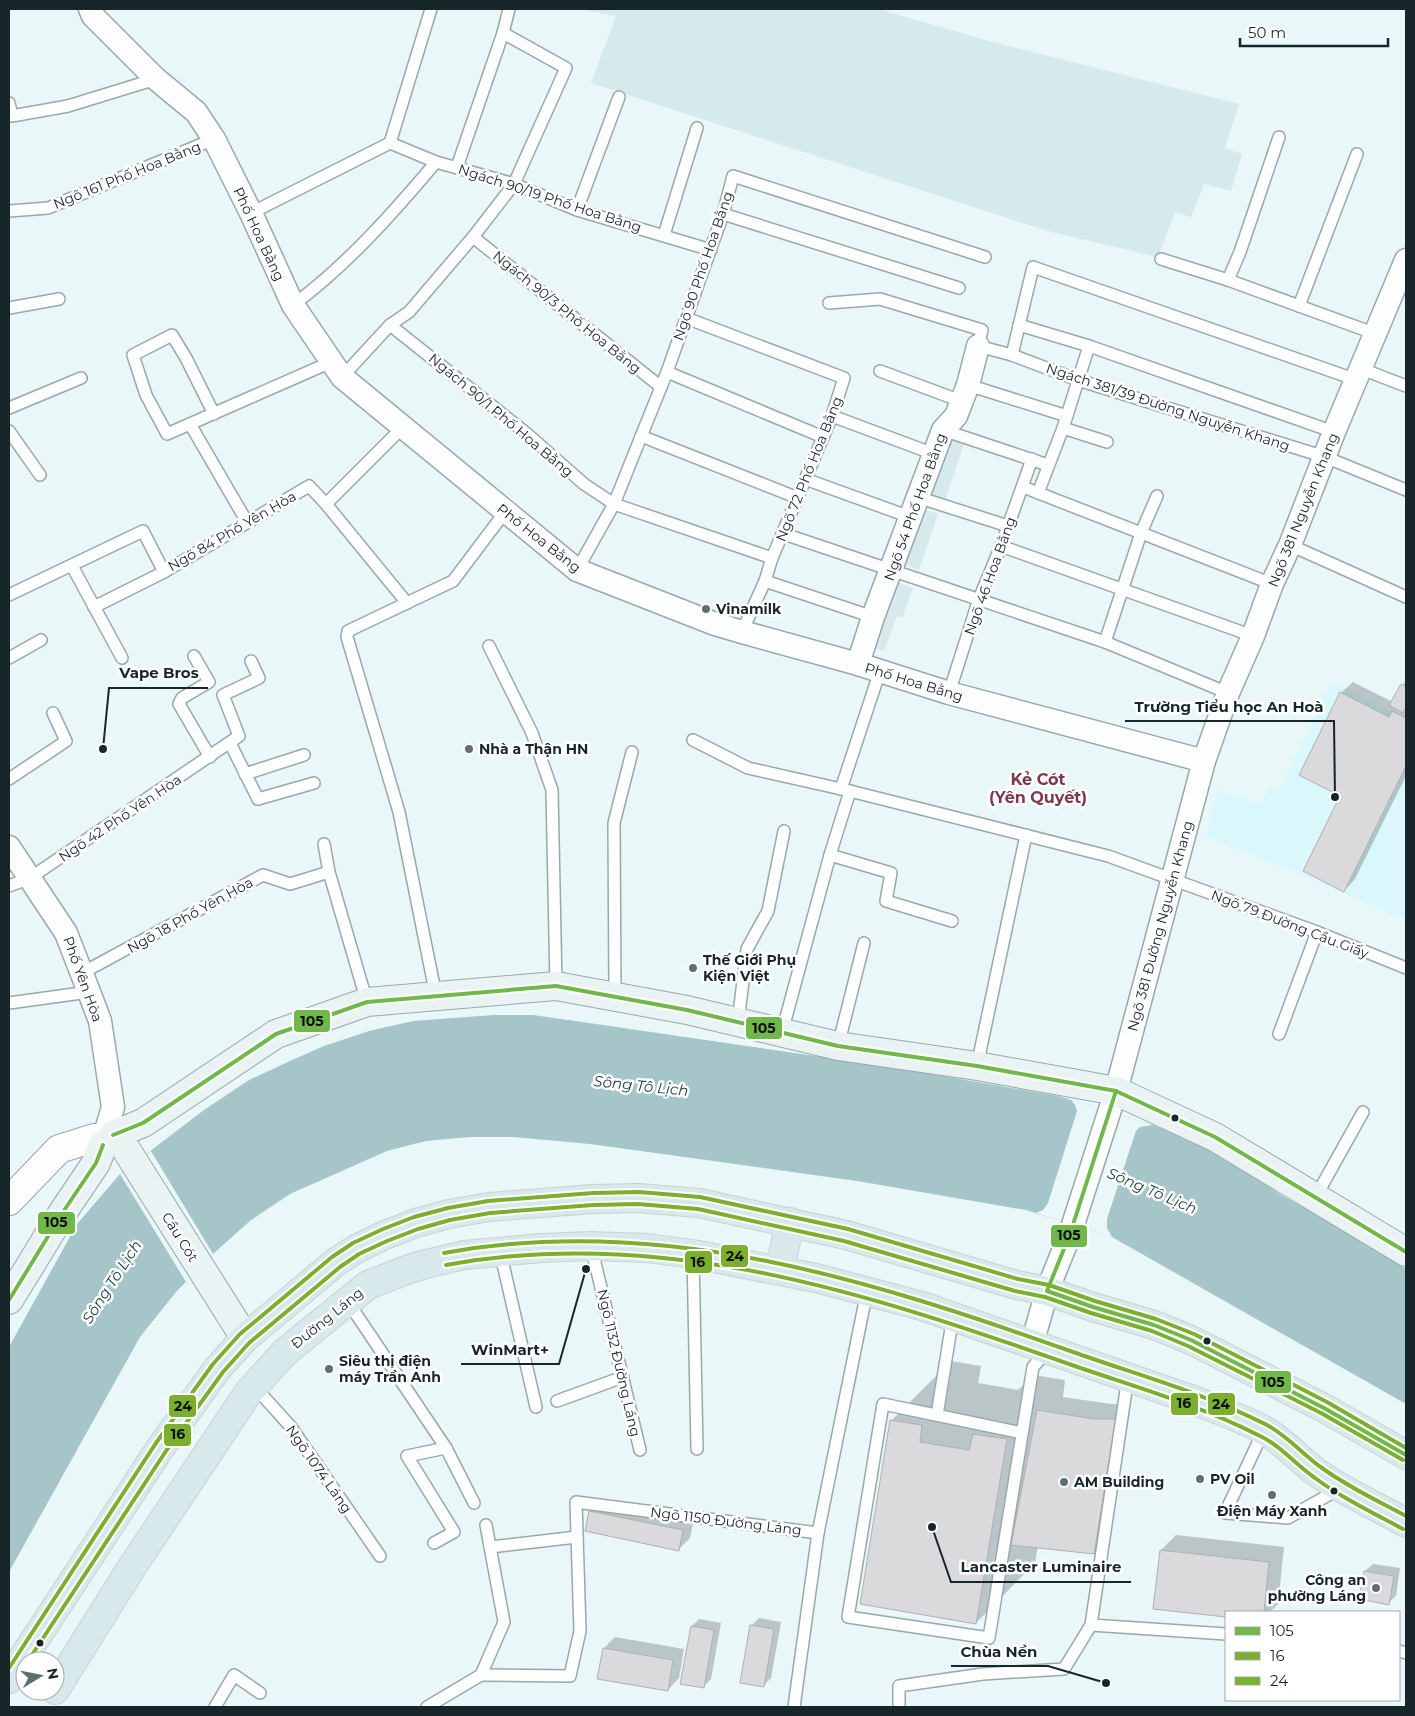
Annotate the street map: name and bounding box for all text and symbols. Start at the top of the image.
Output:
scale bar [1240,15,1388,47]
text: 50 m [1248,23,1286,42]
street label: Ngõ 161 Phố Hoa Bằng [51,137,203,213]
street label: Ngách 90/19 Phố Hoa Bằng [456,160,644,236]
street label: Phố Hoa Bằng [229,184,289,284]
street label: Ngõ 90 Phố Hoa Bằng [669,189,737,343]
street label: Ngách 90/3 Phố Hoa Bằng [489,247,645,377]
street label: Ngách 90/1 Phố Hoa Bằng [425,349,577,481]
street label: Ngách 381/39 Đường Nguyễn Khang [1044,359,1292,455]
street label: Ngõ 72 Phố Hoa Bằng [772,394,846,544]
street label: Ngõ 381 Nguyễn Khang [1264,430,1342,590]
street label: Ngõ 54 Phố Hoa Bằng [880,431,950,583]
street label: Ngõ 84 Phố Yên Hòa [165,487,299,575]
street label: Phố Hoa Bằng [493,500,585,576]
street label: Ngõ 46 Hoa Bằng [960,514,1020,638]
place label: Vinamilk [715,600,782,618]
marker: Vinamilk [700,603,712,615]
callout: Vape Bros [109,658,208,688]
street label: Phố Hoa Bằng [863,659,965,705]
text: Vape Bros [118,663,199,682]
callout: Trường Tiểu học An Hoà [1125,691,1334,721]
text: Trường Tiểu học An Hoà [1134,697,1324,716]
place label: Nhà a Thận HN [479,740,588,758]
marker: Nhà a Thận HN [463,743,475,755]
street label: Ngõ 42 Phố Yên Hòa [55,770,185,866]
district label: Kẻ Cót (Yên Quyết) [989,770,1087,807]
street label: Ngõ 381 Đường Nguyễn Khang [1123,819,1197,1033]
street label: Ngõ 18 Phố Yên Hòa [124,873,256,957]
street label: Ngõ 79 Đường Cầu Giấy [1209,886,1372,963]
street label: Phố Yên Hòa [59,934,107,1024]
place label: Thế Giới Phụ Kiện Việt [703,951,796,985]
marker: Thế Giới Phụ Kiện Việt [687,962,699,974]
line badge: 105 [293,1009,331,1033]
text: 105 [300,1012,324,1030]
line badge: 105 [745,1016,783,1040]
text: 105 [752,1019,776,1037]
water label: Sông Tô Lịch [593,1071,690,1100]
unlabelled marker [1170,1113,1180,1123]
water label: Sông Tô Lịch [1105,1163,1200,1218]
street label: Cầu Cót [158,1209,202,1265]
line badge: 105 [37,1211,76,1235]
text: 105 [44,1213,68,1231]
line badge: 105 [1050,1224,1088,1248]
text: 105 [1057,1226,1081,1244]
water label: Sông Tô Lịch [78,1237,146,1327]
line badge: 24 [720,1244,749,1268]
text: 24 [726,1247,744,1265]
line badge: 16 [684,1250,713,1274]
text: 16 [691,1253,705,1271]
street label: Đường Láng [287,1283,367,1353]
street label: Ngõ 1132 Đường Láng [593,1287,645,1439]
callout: WinMart+ [461,1334,559,1364]
unlabelled marker [1202,1336,1212,1346]
text: WinMart+ [471,1340,549,1359]
place label: Siêu thị điện máy Trần Anh [339,1352,441,1386]
marker: Siêu thị điện máy Trần Anh [323,1363,335,1375]
line badge: 105 [1254,1370,1292,1394]
text: 105 [1261,1373,1285,1391]
line badge: 16 [1170,1392,1199,1416]
line badge: 24 [1207,1392,1236,1416]
line badge: 24 [168,1394,197,1418]
text: 16 [1177,1394,1191,1412]
text: 24 [1212,1395,1230,1413]
text: 24 [174,1397,192,1415]
street label: Ngõ 1074 Láng [282,1421,356,1517]
line badge: 16 [163,1423,192,1447]
text: 16 [171,1425,185,1443]
place label: PV Oil [1210,1470,1255,1488]
place label: AM Building [1073,1473,1164,1491]
marker: PV Oil [1194,1473,1206,1485]
marker: AM Building [1058,1476,1070,1488]
unlabelled marker [1329,1486,1339,1496]
marker: Điện Máy Xanh [1266,1489,1278,1501]
place label: Điện Máy Xanh [1217,1502,1327,1520]
street label: Ngõ 1150 Đường Láng [649,1503,803,1539]
callout: Lancaster Luminaire [951,1552,1131,1582]
text: Lancaster Luminaire [961,1557,1121,1576]
place label: Công an phường Láng [1268,1571,1366,1605]
marker: Công an phường Láng [1370,1582,1382,1594]
legend [1225,1611,1400,1701]
text: 105 [1270,1621,1294,1640]
callout: Chùa Nền [951,1636,1048,1666]
unlabelled marker [35,1638,45,1648]
text: Chùa Nền [961,1642,1037,1661]
text: 16 [1270,1646,1285,1665]
north arrow [15,1651,65,1701]
text: N [43,1667,63,1681]
text: 24 [1270,1671,1288,1690]

